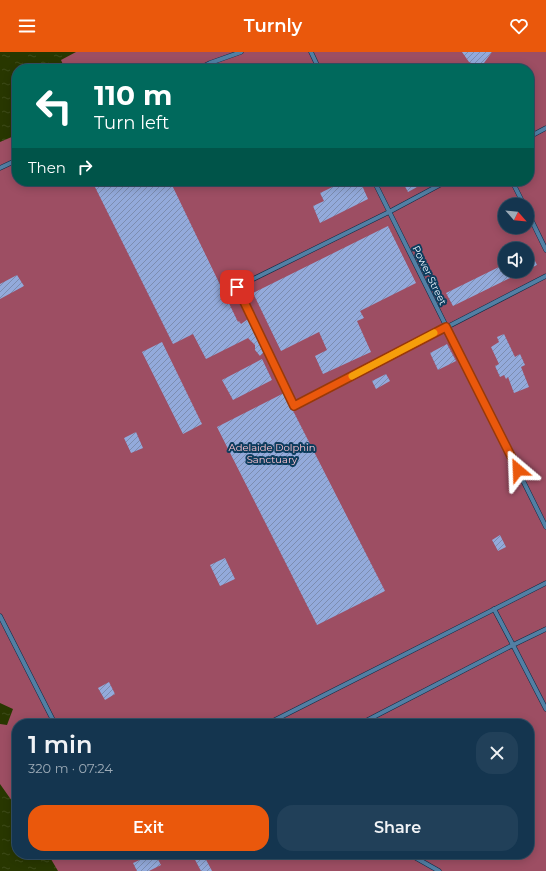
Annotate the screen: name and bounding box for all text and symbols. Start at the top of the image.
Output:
icon: menu [16,15,38,37]
text: Turnly [244,15,302,37]
icon: heart [508,15,530,37]
text: 110 m [94,78,172,112]
icon: left [28,80,80,132]
text: Turn left [94,112,169,134]
icon: right [74,156,96,178]
text: Then [28,158,66,177]
north arrow [498,198,534,234]
map controls [498,198,534,278]
button: sound [498,242,534,278]
street label: Power Street [410,243,450,307]
pin [220,270,254,304]
icon: arrive [226,276,248,298]
park label: Adelaide Dolphin Sanctuary [229,441,315,466]
position arrow [497,449,539,491]
text: 1 min [28,730,92,759]
button: close [476,732,518,774]
text: 320 m · 07:24 [28,760,113,776]
button: Exit [28,805,269,851]
button: Share [277,805,518,851]

